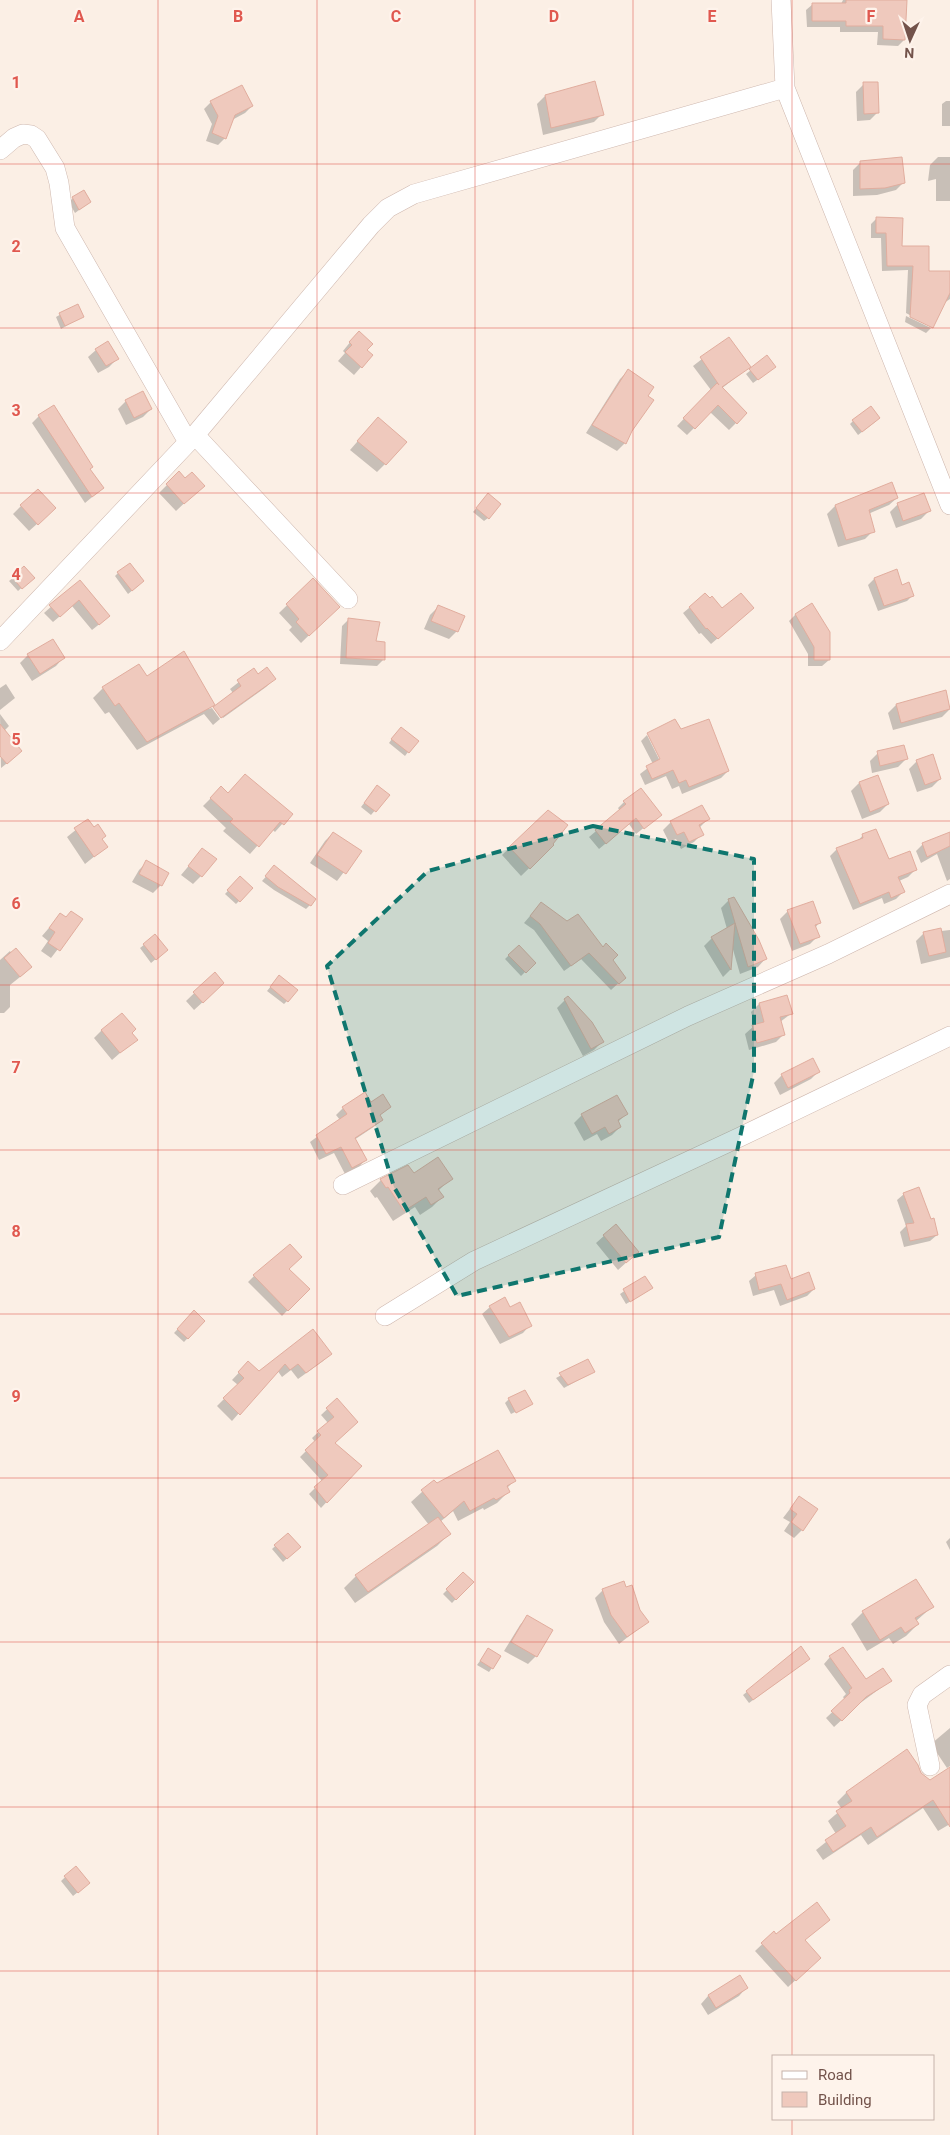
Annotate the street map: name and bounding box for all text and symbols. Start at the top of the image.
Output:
text: A [74,7,85,26]
text: B [233,7,243,26]
text: C [391,7,401,26]
text: D [549,7,559,26]
text: E [708,7,717,26]
text: F [867,7,876,26]
north arrow [885,15,935,65]
text: N [904,45,915,61]
text: 1 [11,73,21,92]
text: 2 [11,237,21,256]
text: 3 [11,401,21,420]
text: 4 [11,565,21,584]
text: 5 [11,730,21,749]
text: 6 [11,894,21,913]
text: 7 [11,1058,21,1077]
text: 8 [11,1222,21,1241]
text: 9 [11,1387,21,1406]
legend [772,2055,935,2120]
text: Road [818,2066,852,2084]
text: Building [818,2091,872,2109]

